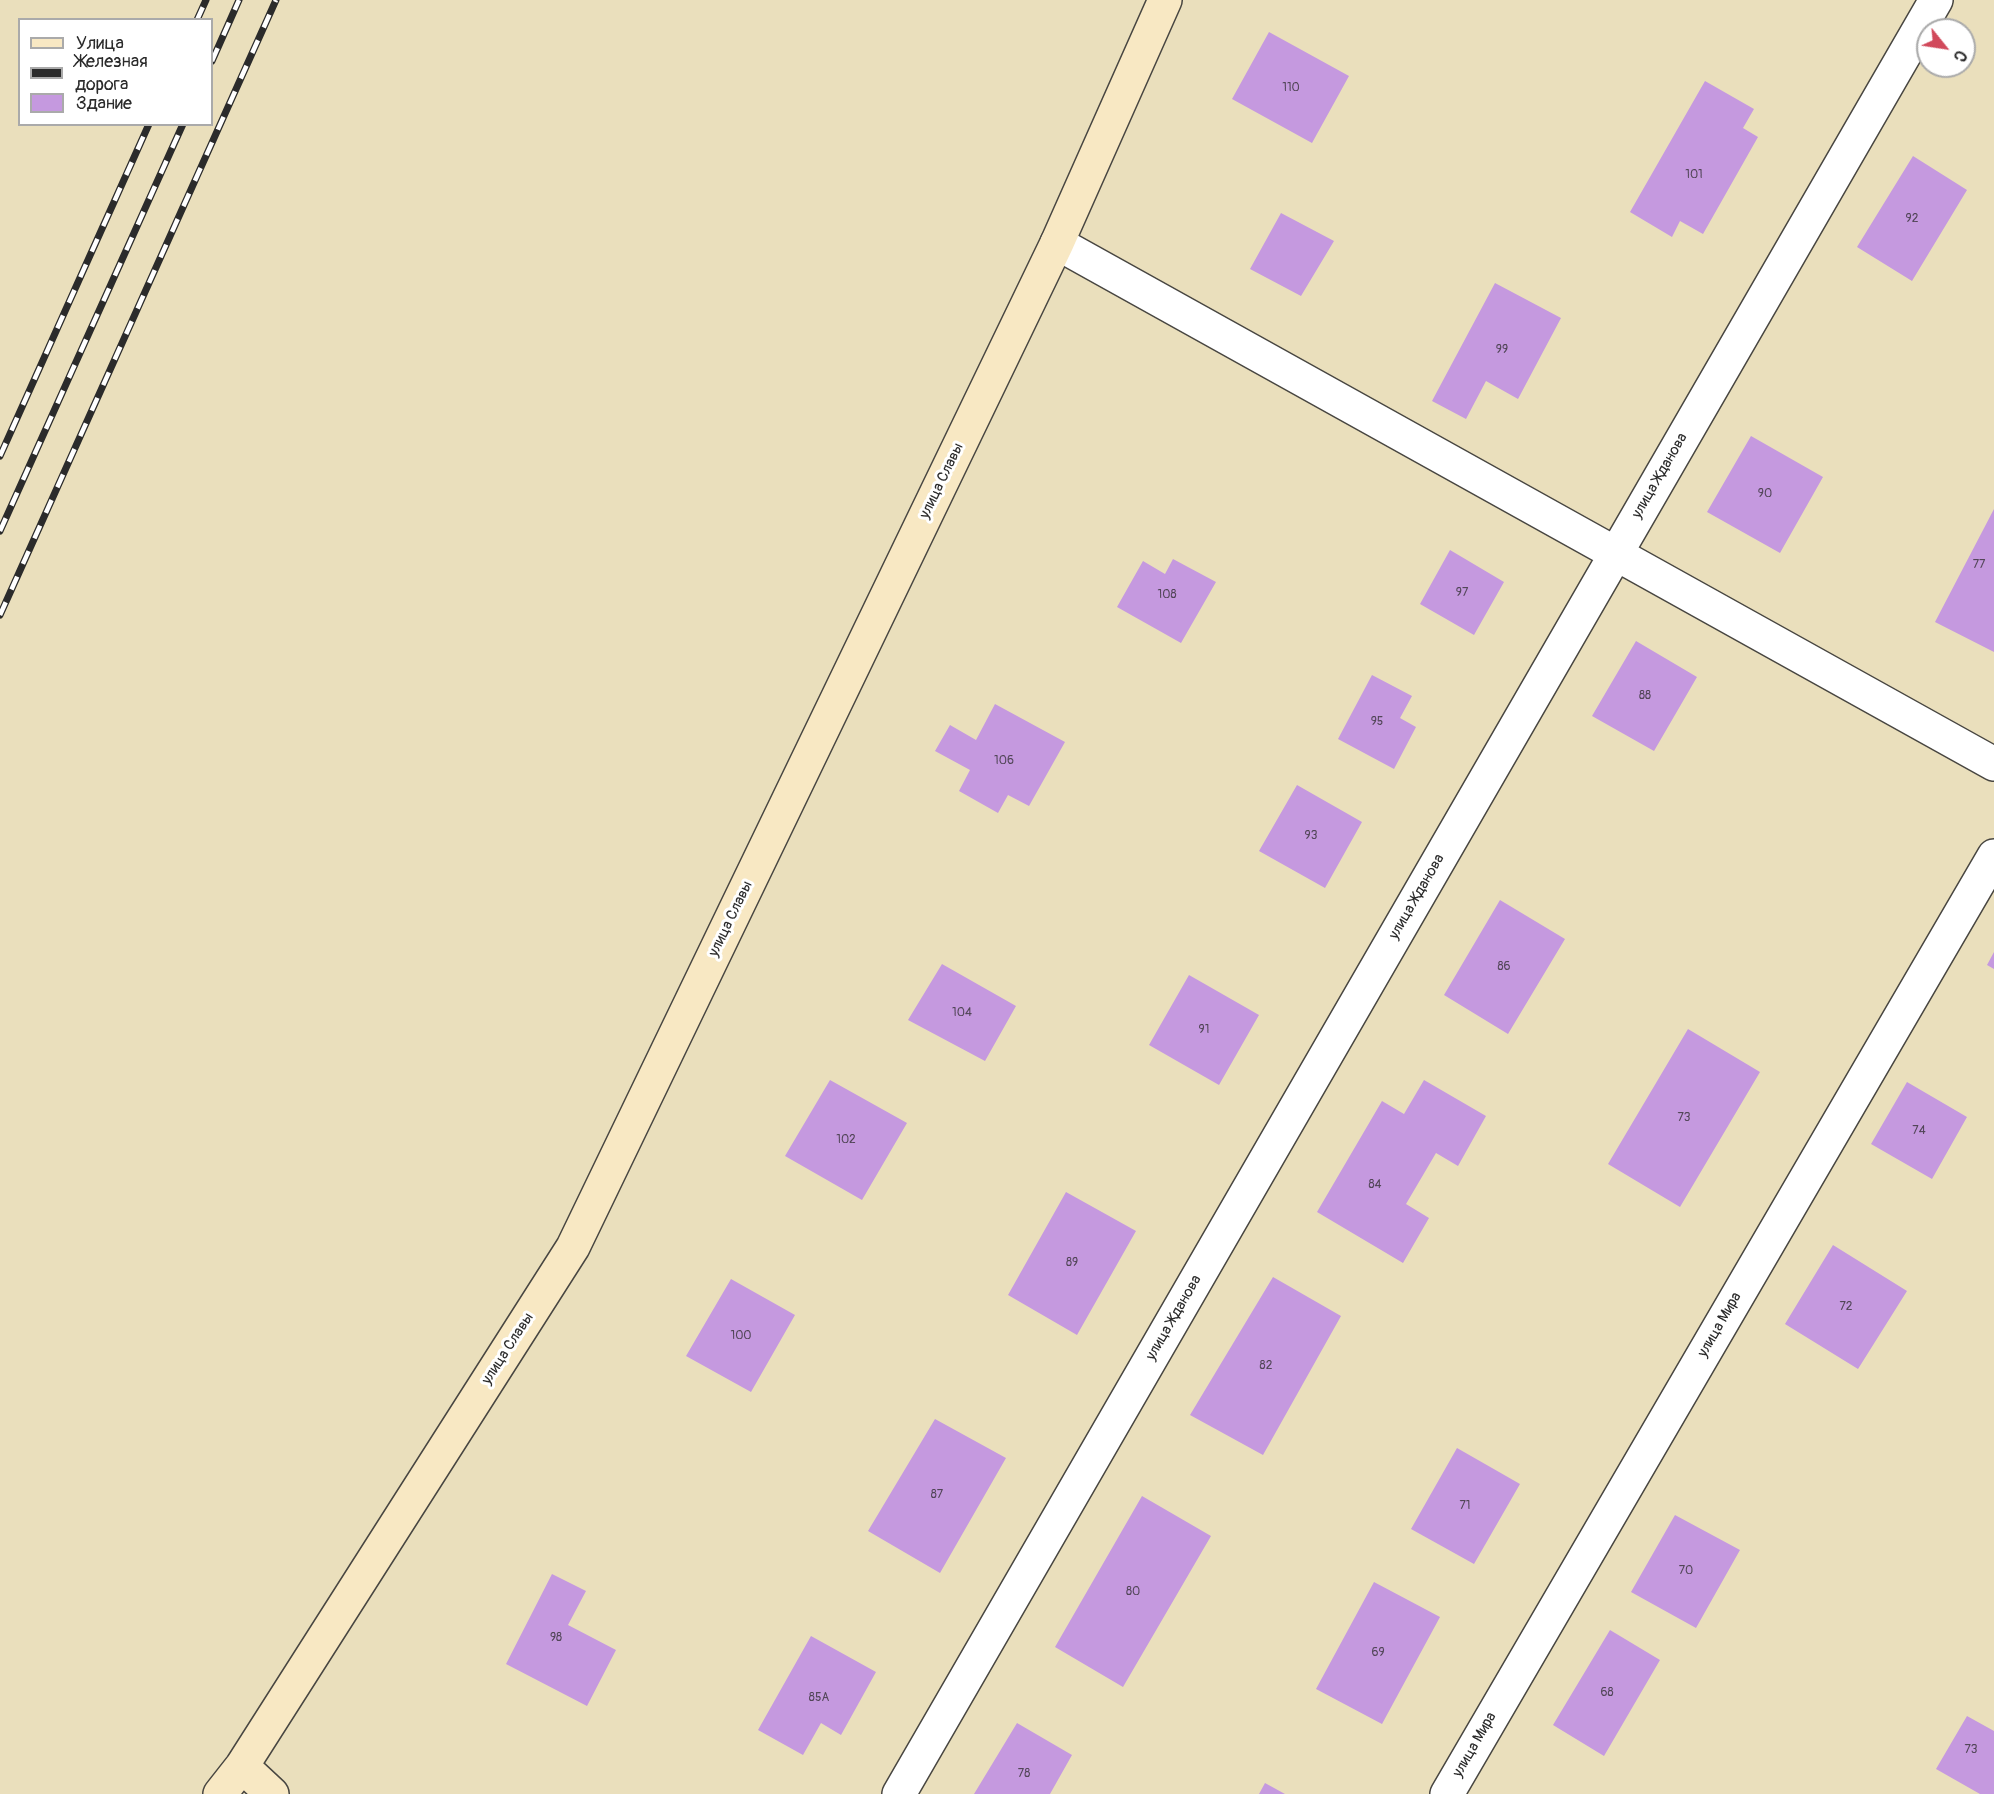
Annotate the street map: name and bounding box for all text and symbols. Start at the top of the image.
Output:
legend [18,18,213,126]
north arrow [1916,18,1976,78]
text: Улица [76,32,124,55]
text: С [1949,47,1971,65]
text: Железная дорога [75,50,148,96]
house number: 110 [1282,81,1300,95]
text: Здание [76,92,132,115]
house number: 101 [1685,168,1703,182]
house number: 92 [1906,212,1918,226]
house number: 99 [1496,343,1508,357]
street label: улица Жданова [1628,430,1692,522]
street label: улица Славы [916,440,968,522]
house number: 90 [1758,487,1772,501]
house number: 77 [1973,558,1985,572]
house number: 97 [1456,586,1468,600]
house number: 108 [1158,588,1176,602]
house number: 88 [1639,689,1651,703]
house number: 95 [1371,715,1383,729]
house number: 106 [994,754,1014,768]
house number: 93 [1305,829,1317,843]
street label: улица Жданова [1385,851,1449,943]
street label: улица Славы [705,878,757,960]
house number: 86 [1497,960,1511,974]
house number: 104 [952,1006,972,1020]
house number: 91 [1199,1023,1209,1037]
house number: 73 [1677,1111,1691,1125]
house number: 74 [1912,1124,1926,1138]
house number: 102 [836,1133,856,1147]
house number: 84 [1368,1178,1382,1192]
house number: 89 [1066,1256,1078,1270]
street label: улица Жданова [1142,1272,1206,1364]
street label: улица Мира [1694,1289,1746,1361]
house number: 72 [1839,1300,1853,1314]
street label: улица Славы [478,1310,538,1388]
house number: 100 [730,1329,752,1343]
house number: 82 [1260,1359,1272,1373]
house number: 87 [931,1488,943,1502]
house number: 71 [1459,1499,1471,1513]
house number: 70 [1679,1564,1693,1578]
house number: 80 [1126,1585,1140,1599]
house number: 98 [550,1631,562,1645]
house number: 69 [1371,1646,1385,1660]
house number: 68 [1600,1686,1614,1700]
house number: 85А [809,1691,829,1705]
street label: улица Мира [1449,1709,1501,1781]
house number: 73 [1964,1743,1978,1757]
house number: 78 [1018,1767,1030,1781]

